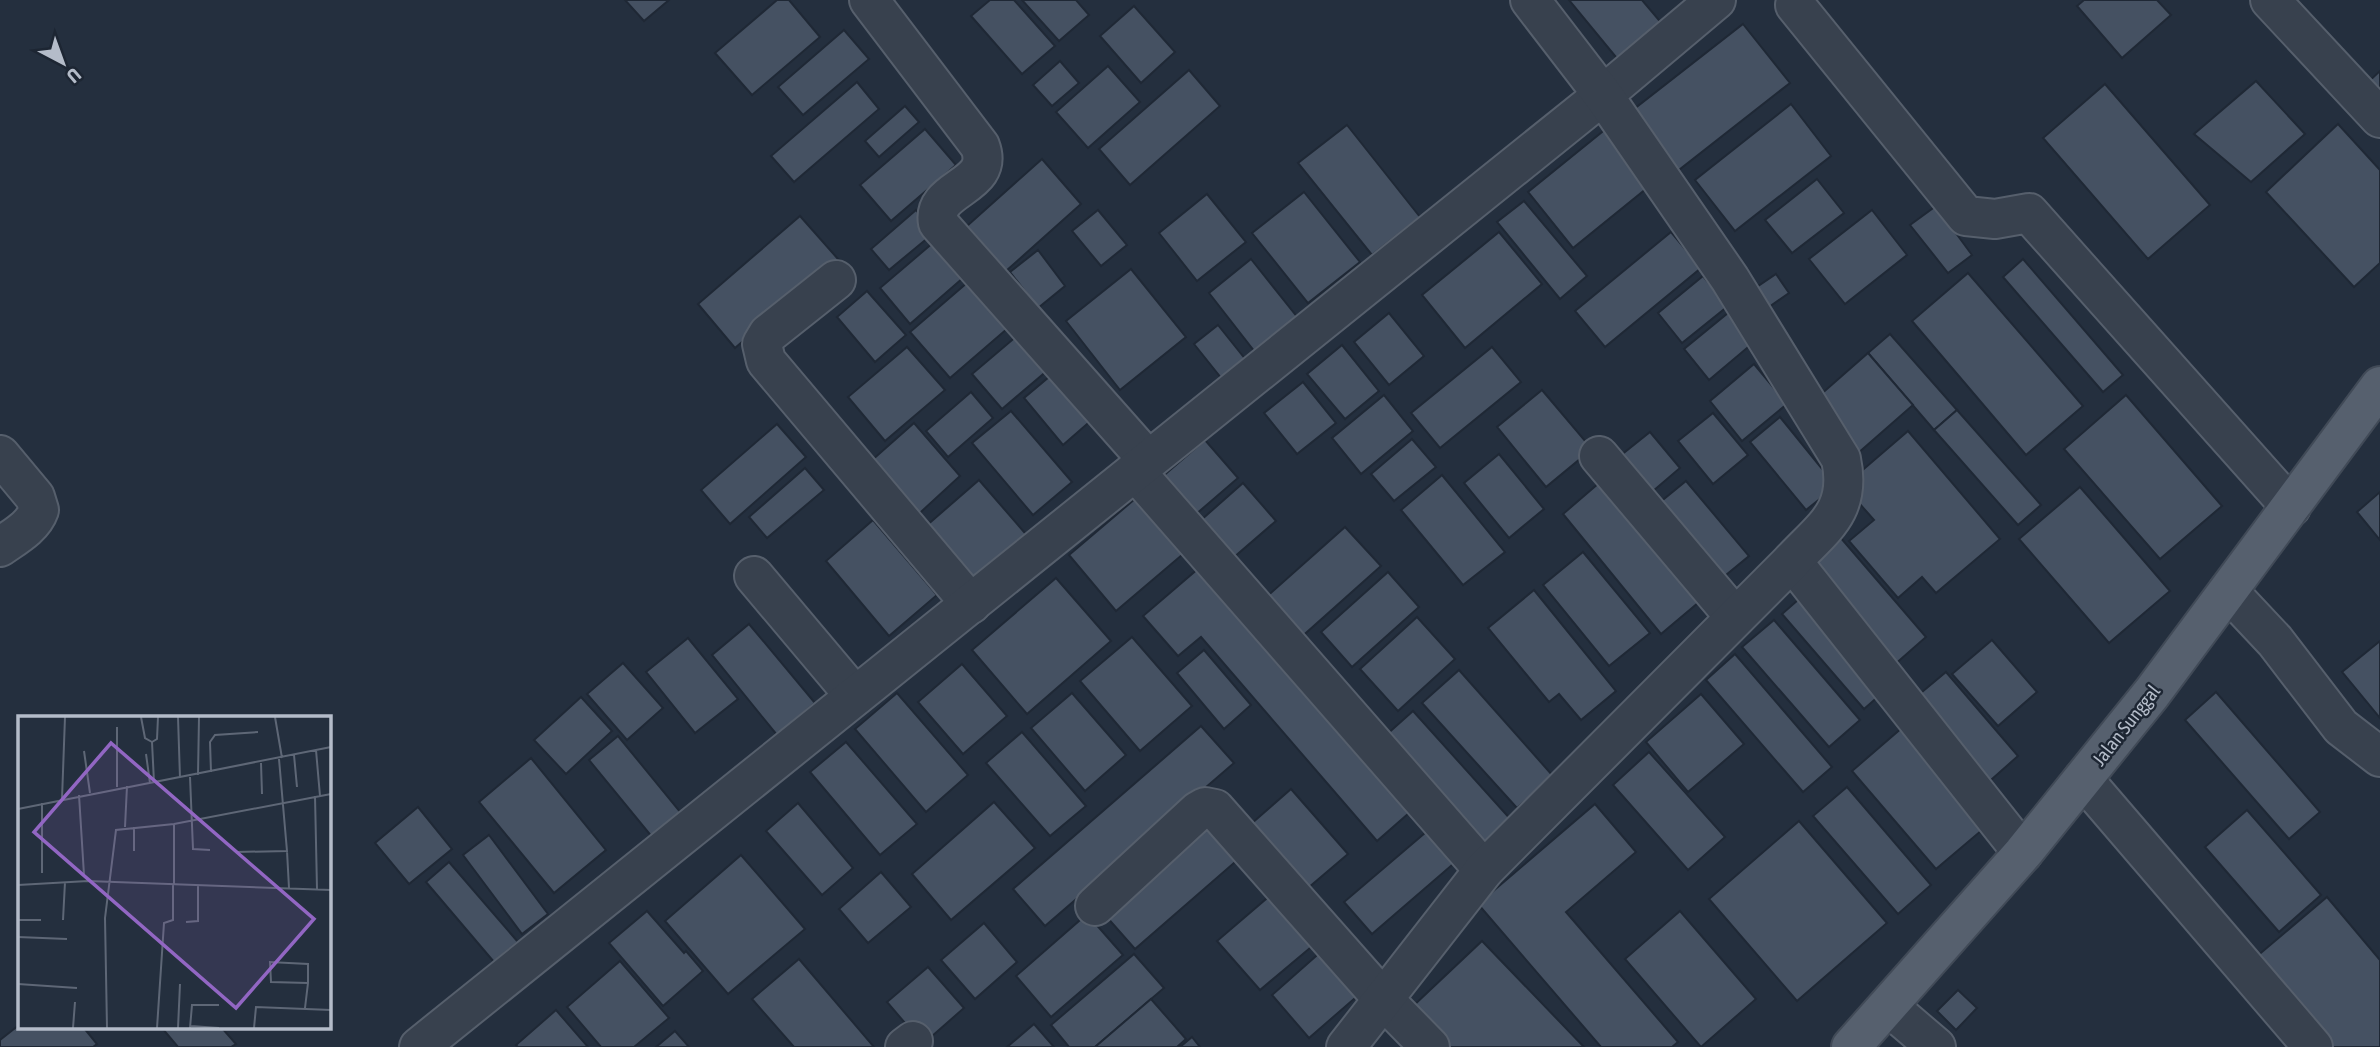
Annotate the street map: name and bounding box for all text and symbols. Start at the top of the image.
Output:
north arrow [28,28,98,98]
text: U [63,64,86,88]
street label: Jalan Sunggal [2088,680,2164,770]
inset map [18,716,331,1030]

